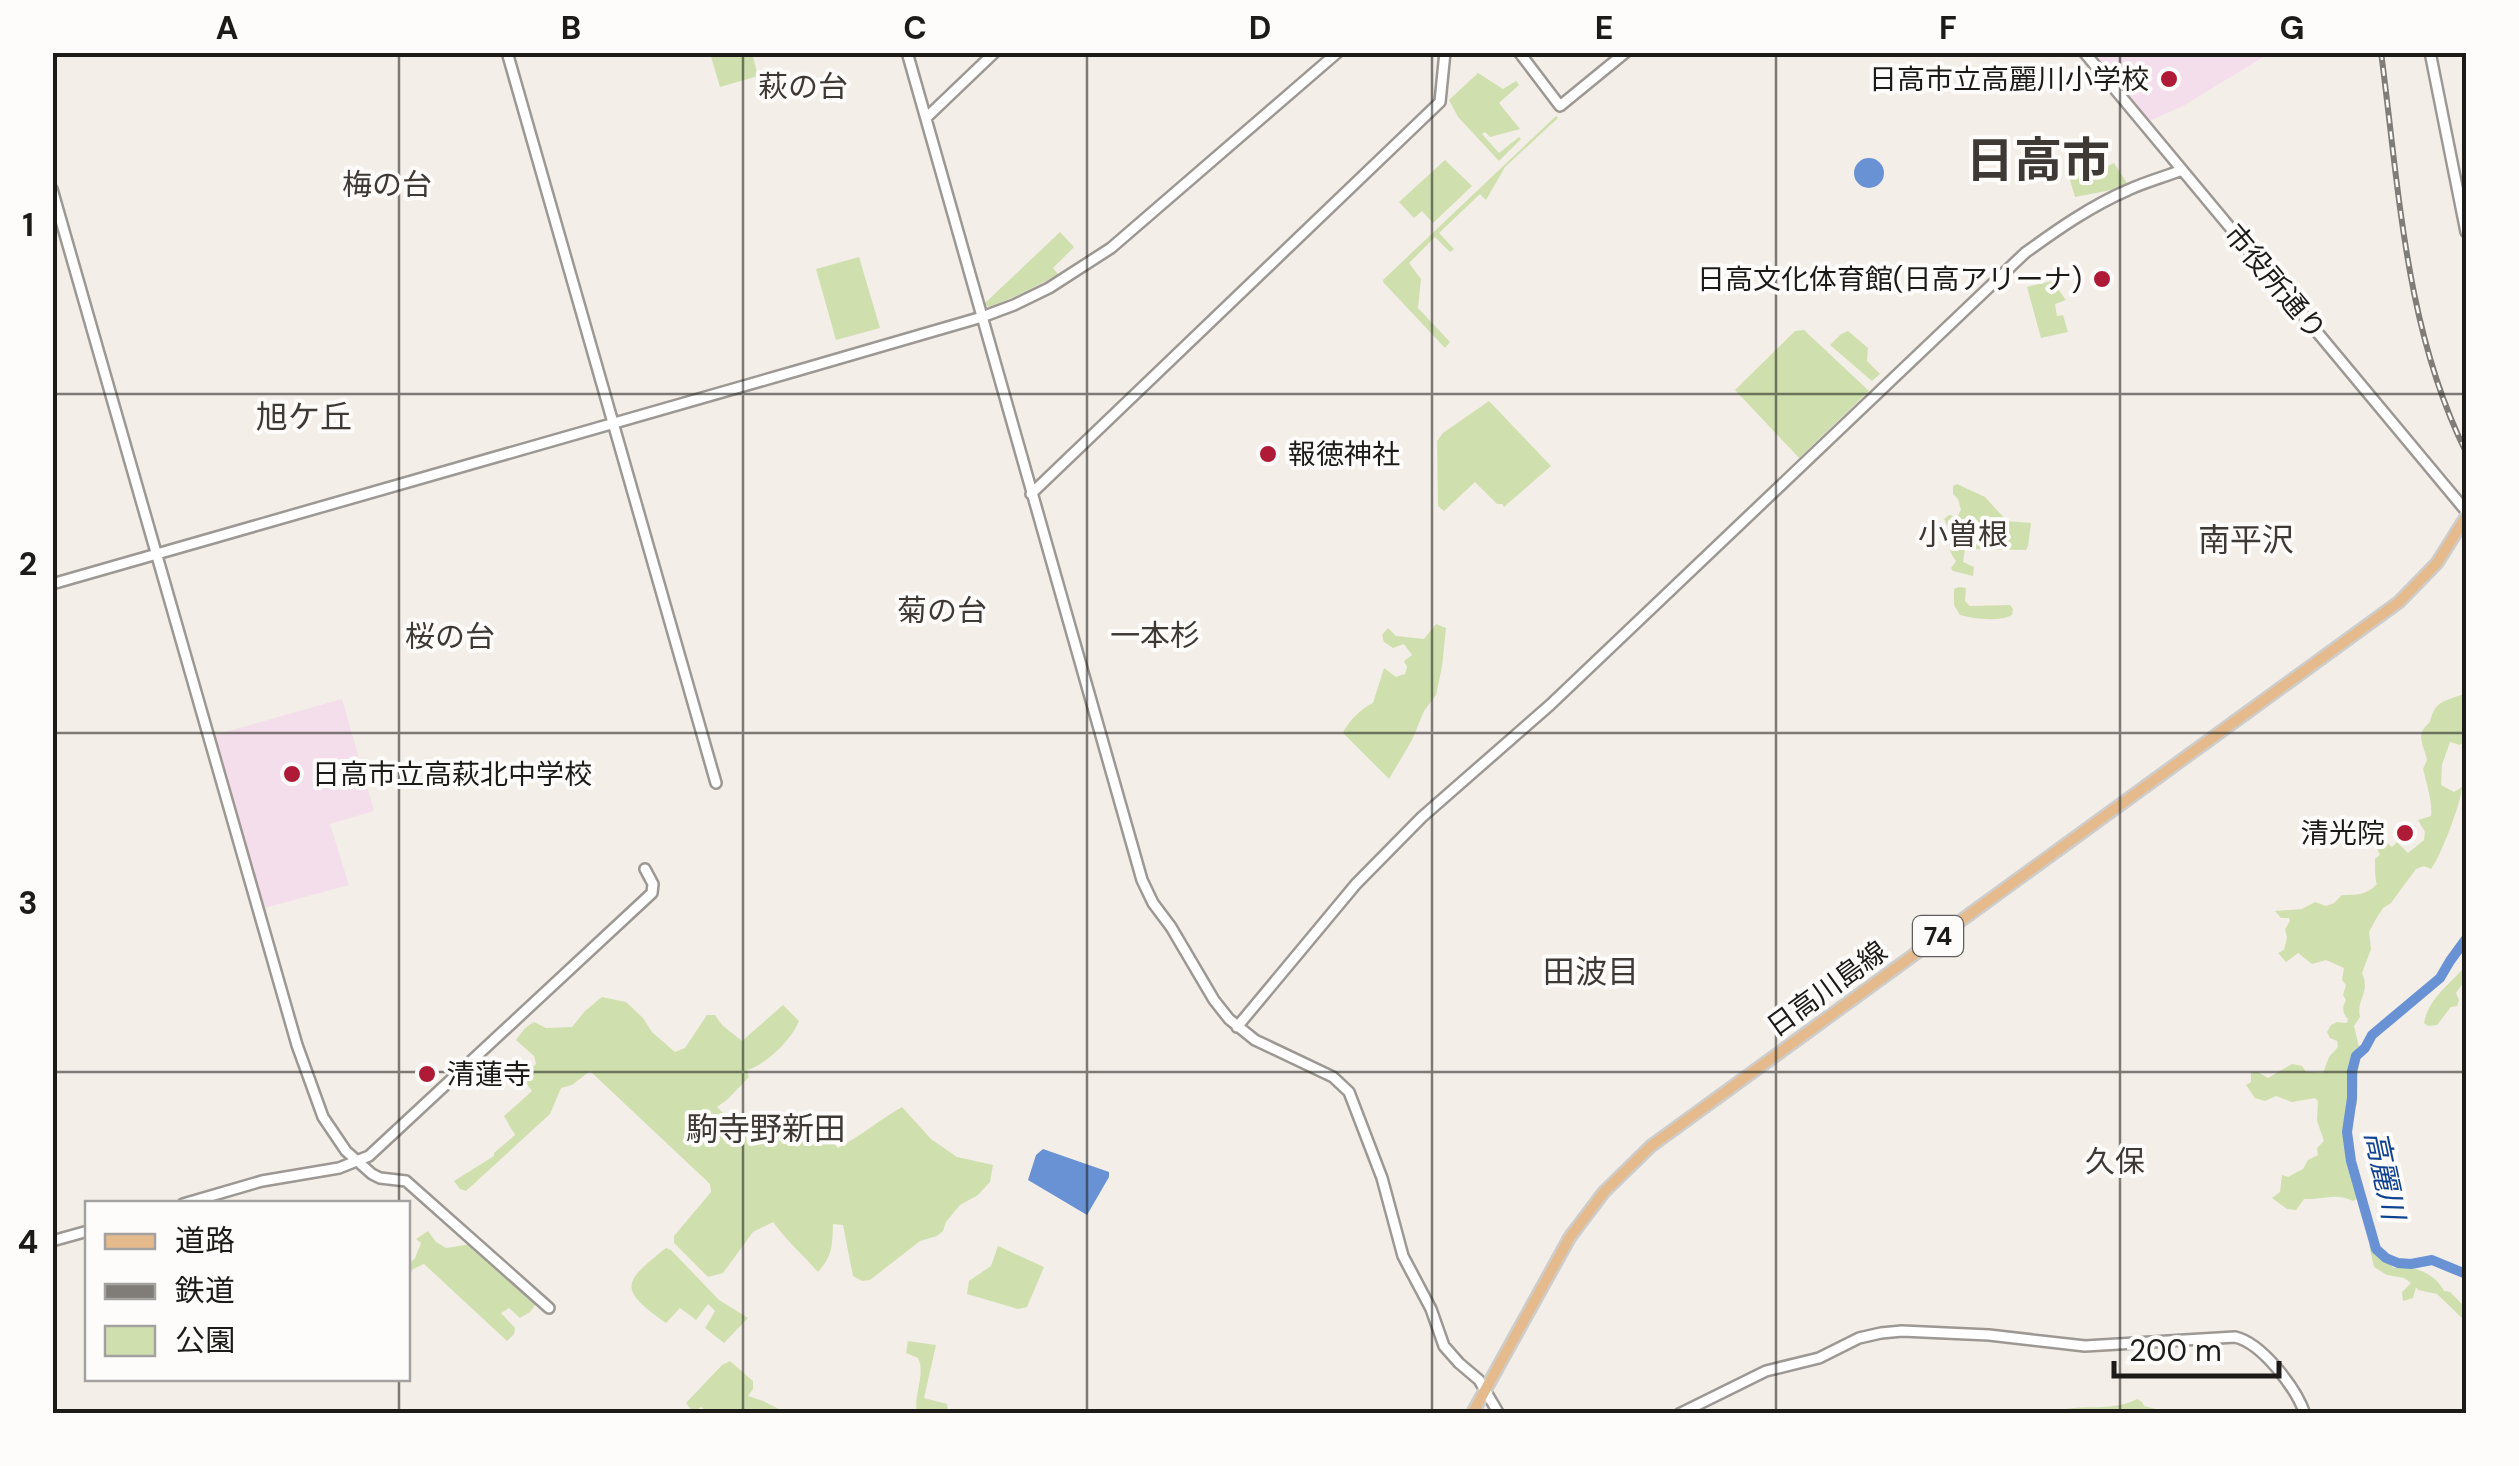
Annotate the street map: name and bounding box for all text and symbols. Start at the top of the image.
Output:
text: A [216,7,238,49]
text: B [561,7,581,49]
text: C [903,7,927,49]
text: D [1249,7,1271,49]
text: E [1595,7,1613,49]
text: F [1939,7,1957,49]
text: G [2280,7,2304,49]
place label: 日高市立高麗川小学校 [1869,61,2149,98]
district label: 萩の台 [758,67,848,106]
marker: 日高市立高麗川小学校 [2158,68,2180,90]
district label: 日高市 [1966,129,2110,192]
district label: 梅の台 [342,165,432,204]
text: 1 [22,204,34,246]
street label: 市役所通り [2216,216,2334,348]
place label: 日高文化体育館(日高アリーナ) [1697,261,2082,298]
marker: 日高文化体育館(日高アリーナ) [2091,268,2113,290]
district label: 旭ケ丘 [256,396,352,438]
place label: 報徳神社 [1288,436,1400,473]
marker: 報徳神社 [1257,443,1279,465]
district label: 小曽根 [1918,515,2008,554]
district label: 南平沢 [2198,519,2294,561]
text: 2 [19,543,37,585]
district label: 菊の台 [897,591,987,630]
district label: 一本杉 [1110,616,1200,655]
district label: 桜の台 [405,617,495,656]
place label: 日高市立高萩北中学校 [312,756,592,793]
marker: 日高市立高萩北中学校 [281,763,303,785]
place label: 清光院 [2301,815,2385,852]
marker: 清光院 [2394,822,2416,844]
text: 3 [18,882,38,924]
road number: 74 [1913,916,1963,956]
street label: 日高川島線 [1759,933,1895,1045]
district label: 田波目 [1543,951,1639,993]
place label: 清蓮寺 [447,1056,531,1093]
marker: 清蓮寺 [416,1063,438,1085]
district label: 駒寺野新田 [686,1108,846,1150]
water label: 高麗川 [2357,1127,2414,1226]
district label: 久保 [2085,1142,2145,1181]
legend [85,1201,410,1381]
text: 4 [18,1221,38,1263]
text: 道路 [175,1221,235,1260]
text: 鉄道 [175,1271,235,1310]
scale bar [2114,1316,2279,1378]
text: 公園 [175,1321,235,1360]
text: 200 m [2129,1331,2222,1370]

